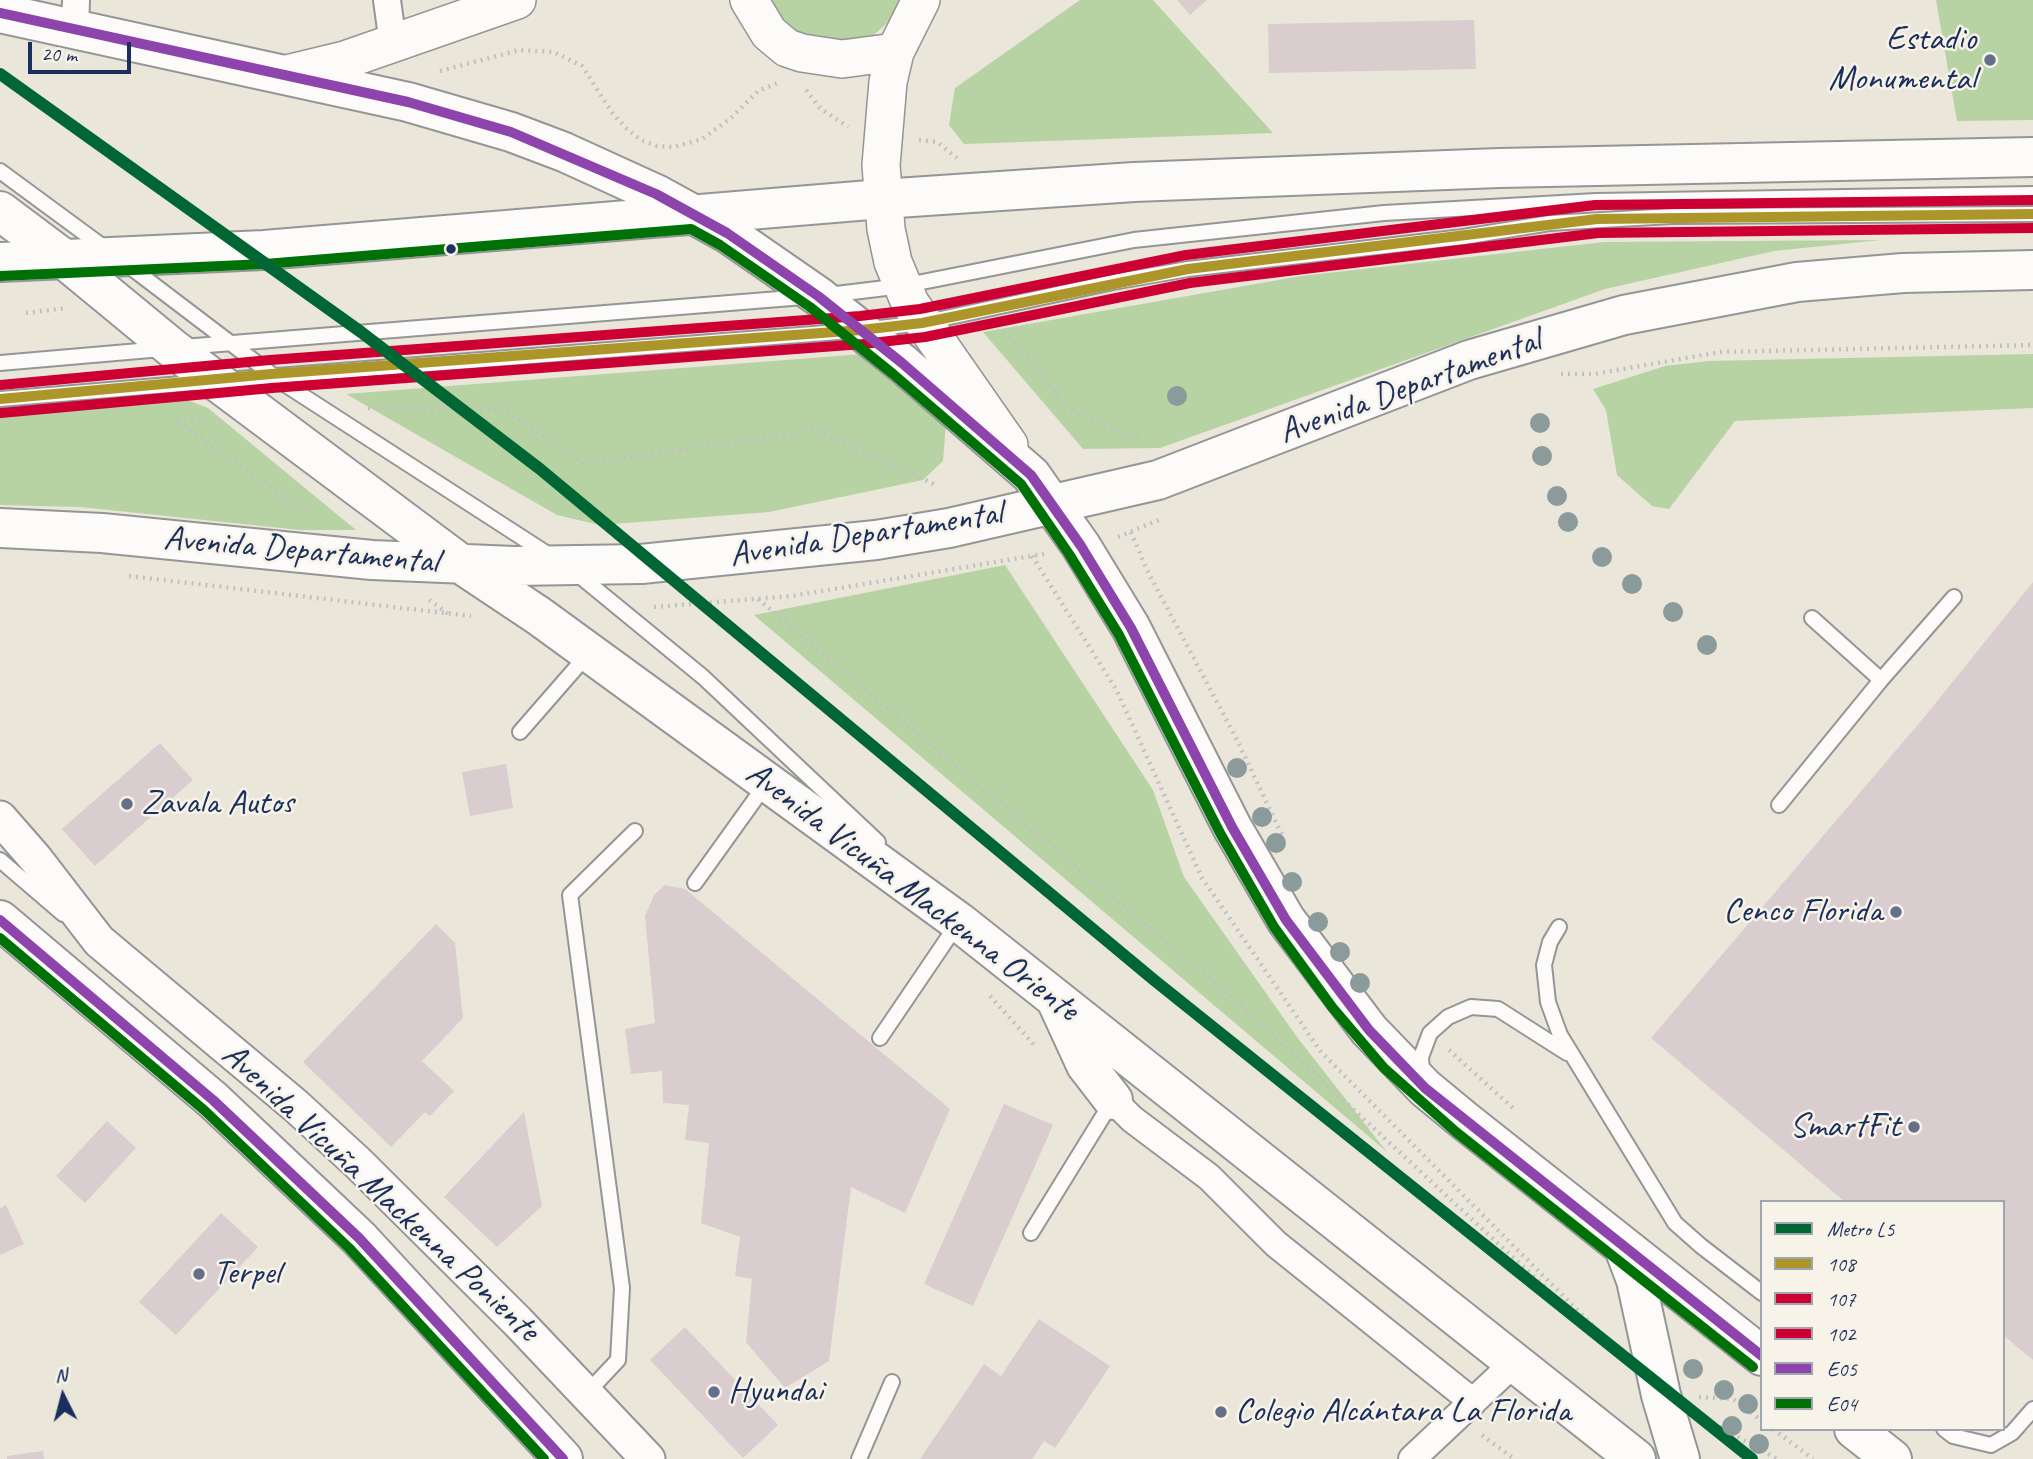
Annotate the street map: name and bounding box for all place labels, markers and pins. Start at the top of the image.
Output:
place label: Estadio Monumental [1828,19,1976,101]
marker: Estadio Monumental [1982,52,1998,68]
unlabelled marker [444,242,458,256]
place label: Zavala Autos [141,783,294,825]
marker: Zavala Autos [119,796,135,812]
place label: Cenco Florida [1723,891,1882,933]
marker: Cenco Florida [1888,904,1904,920]
place label: SmartFit [1789,1106,1900,1148]
marker: SmartFit [1906,1119,1922,1135]
place label: Terpel [213,1253,280,1295]
marker: Terpel [191,1266,207,1282]
place label: Hyundai [728,1371,823,1413]
marker: Hyundai [706,1384,722,1400]
place label: Colegio Alcántara La Florida [1235,1391,1571,1433]
marker: Colegio Alcántara La Florida [1213,1404,1229,1420]

